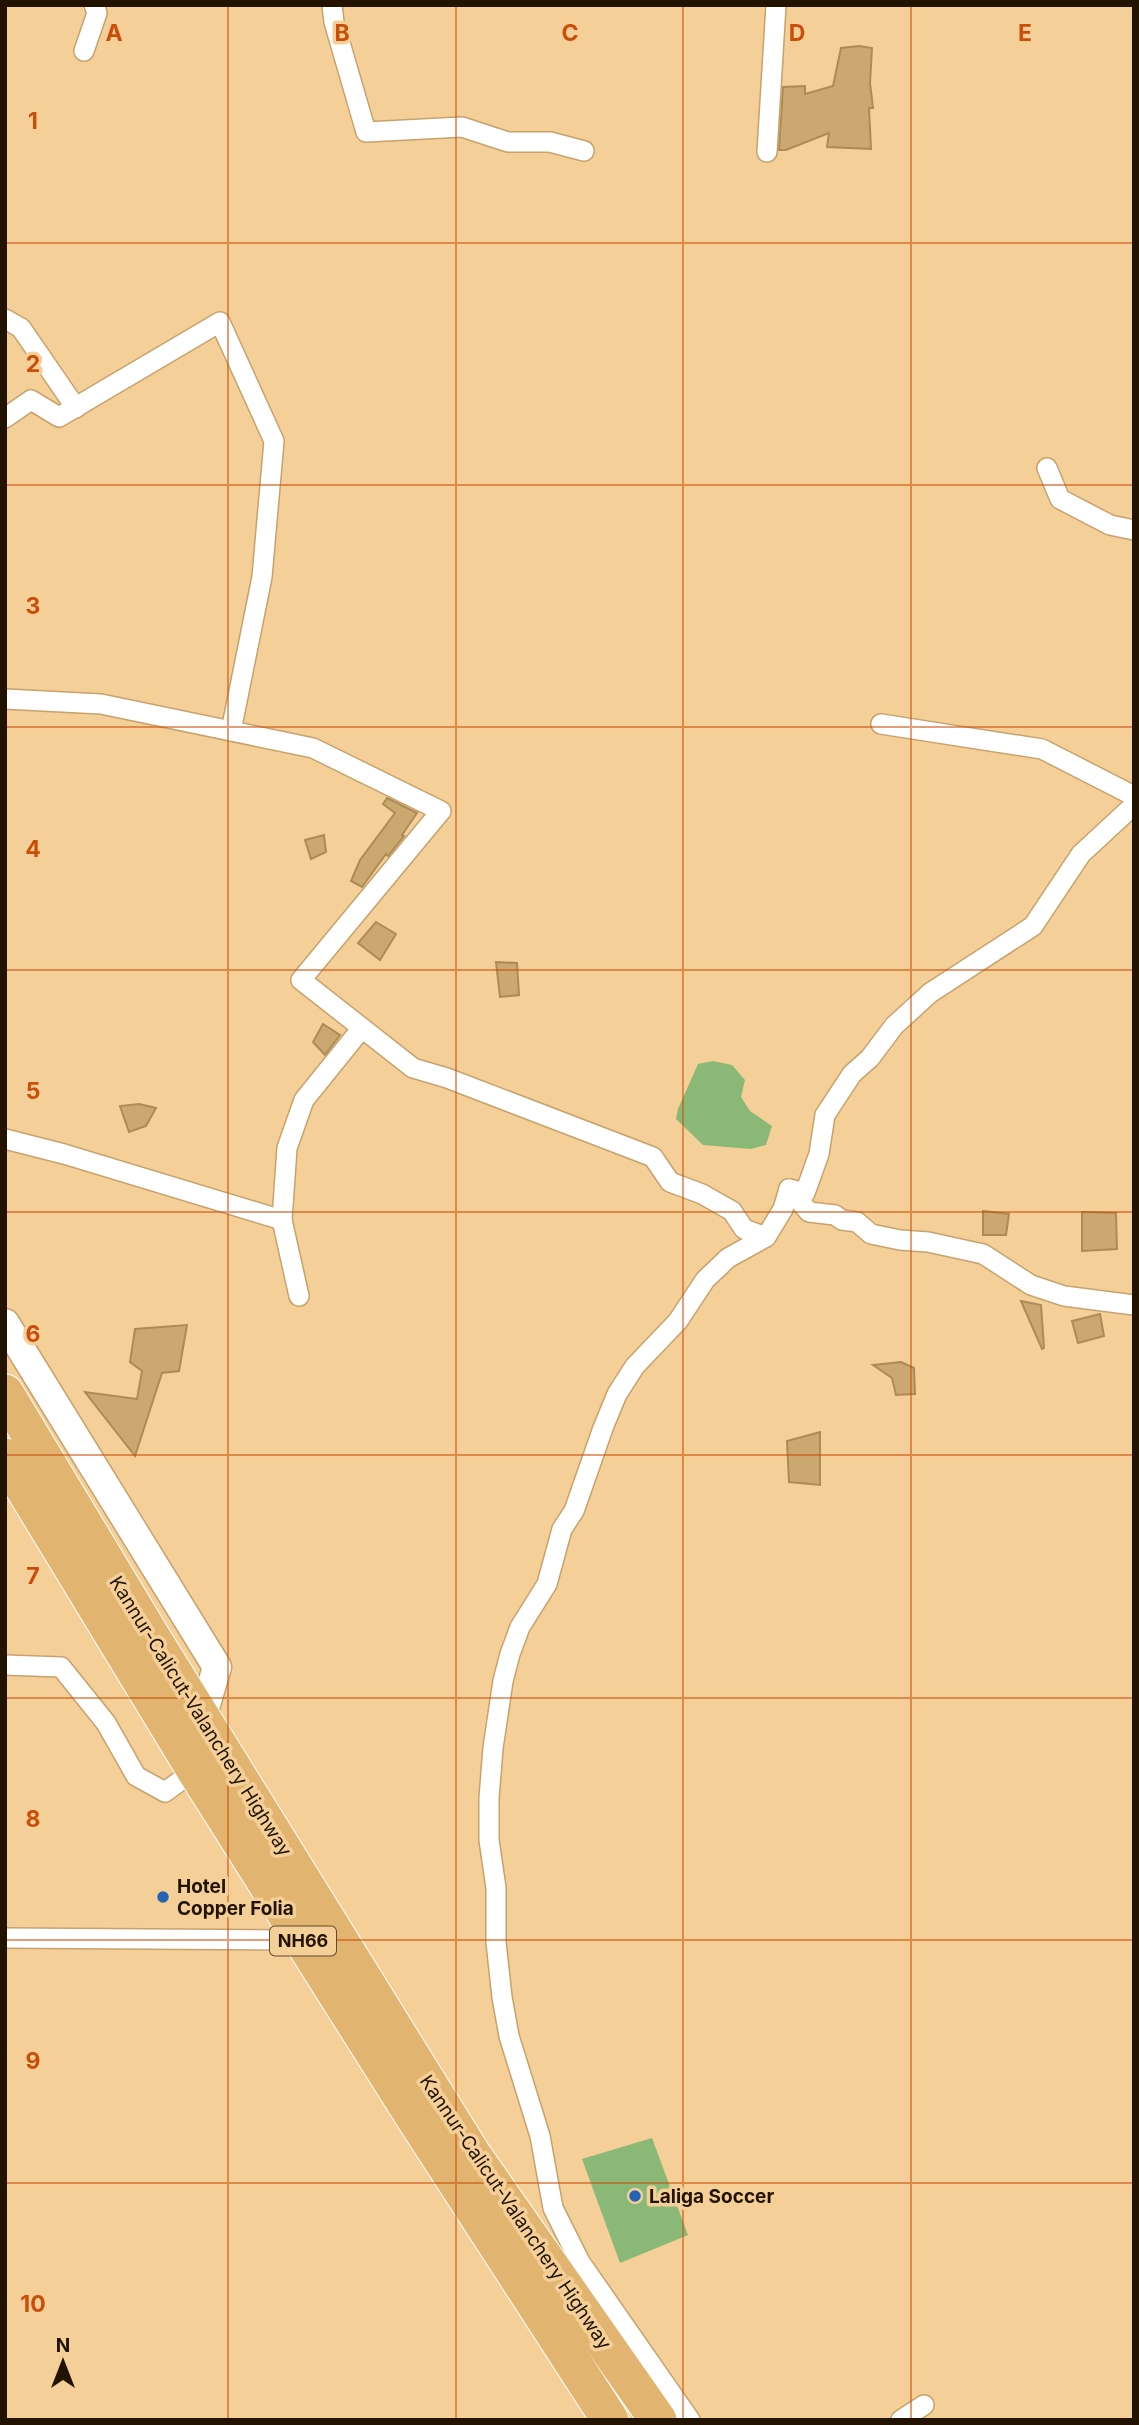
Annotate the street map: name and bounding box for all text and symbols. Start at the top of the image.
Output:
text: A [105,19,123,47]
text: B [334,19,350,47]
text: C [561,19,579,47]
text: D [789,19,805,47]
text: E [1018,19,1032,47]
text: 1 [28,107,38,135]
text: 2 [26,350,40,378]
text: 3 [26,592,40,620]
text: 4 [25,835,41,863]
text: 5 [26,1077,40,1105]
text: 6 [26,1320,40,1348]
text: 7 [26,1562,40,1590]
street label: Kannur-Calicut-Valanchery Highway [104,1572,297,1861]
text: 8 [26,1805,40,1833]
place label: Hotel Copper Folia [177,1875,294,1920]
marker: Hotel Copper Folia [155,1889,171,1905]
road number: NH66 [270,1926,336,1955]
text: 9 [26,2047,40,2075]
street label: Kannur-Calicut-Valanchery Highway [415,2071,616,2354]
place label: Laliga Soccer [649,2185,774,2208]
marker: Laliga Soccer [627,2188,643,2204]
text: 10 [20,2290,46,2318]
north arrow [28,2327,98,2397]
text: N [56,2334,70,2357]

